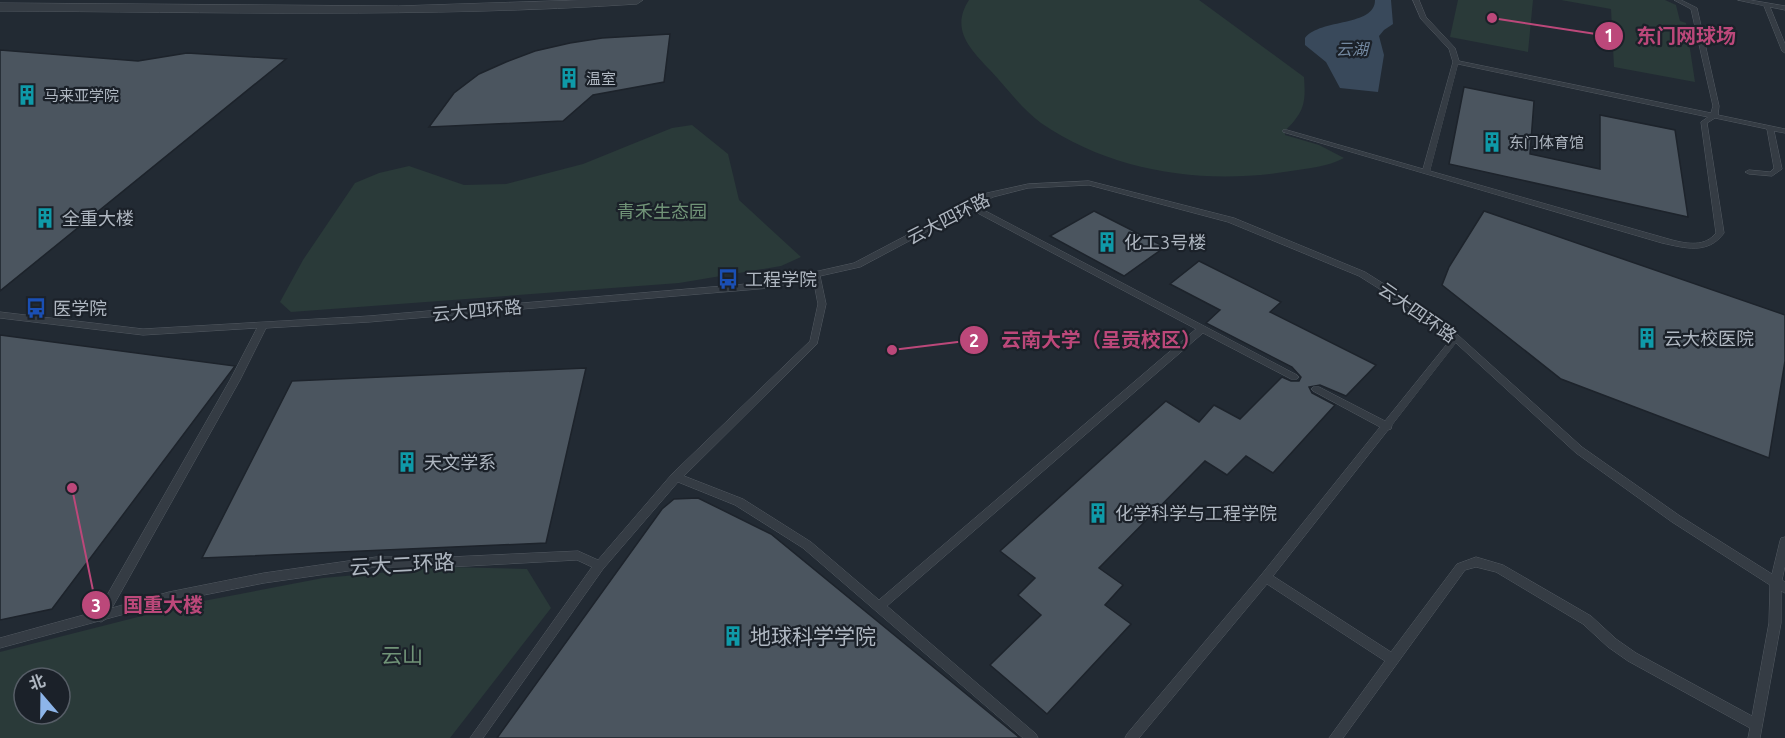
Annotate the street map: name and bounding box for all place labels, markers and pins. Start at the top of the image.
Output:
callout: 东门网球场 [1594,17,1748,55]
building icon: 温室 [557,66,581,90]
place label: 温室 [586,70,616,87]
building icon: 马来亚学院 [15,83,39,107]
place label: 马来亚学院 [44,87,119,104]
building icon: 东门体育馆 [1480,130,1504,154]
place label: 东门体育馆 [1509,134,1584,151]
building icon: 全重大楼 [33,206,57,230]
place label: 全重大楼 [62,208,134,228]
building icon: 化工3号楼 [1095,230,1119,254]
place label: 化工3号楼 [1124,232,1206,252]
bus stop icon: 工程学院 [716,267,740,291]
place label: 工程学院 [745,269,817,289]
bus stop icon: 医学院 [24,296,48,320]
place label: 医学院 [53,298,107,318]
callout: 云南大学（呈贡校区） [959,321,1213,359]
building icon: 云大校医院 [1635,326,1659,350]
place label: 云大校医院 [1664,328,1754,348]
building icon: 天文学系 [395,450,419,474]
place label: 天文学系 [424,452,496,472]
building icon: 化学科学与工程学院 [1086,501,1110,525]
place label: 化学科学与工程学院 [1115,503,1277,523]
callout: 国重大楼 [81,586,215,624]
building icon: 地球科学学院 [721,624,745,648]
place label: 地球科学学院 [750,624,876,648]

